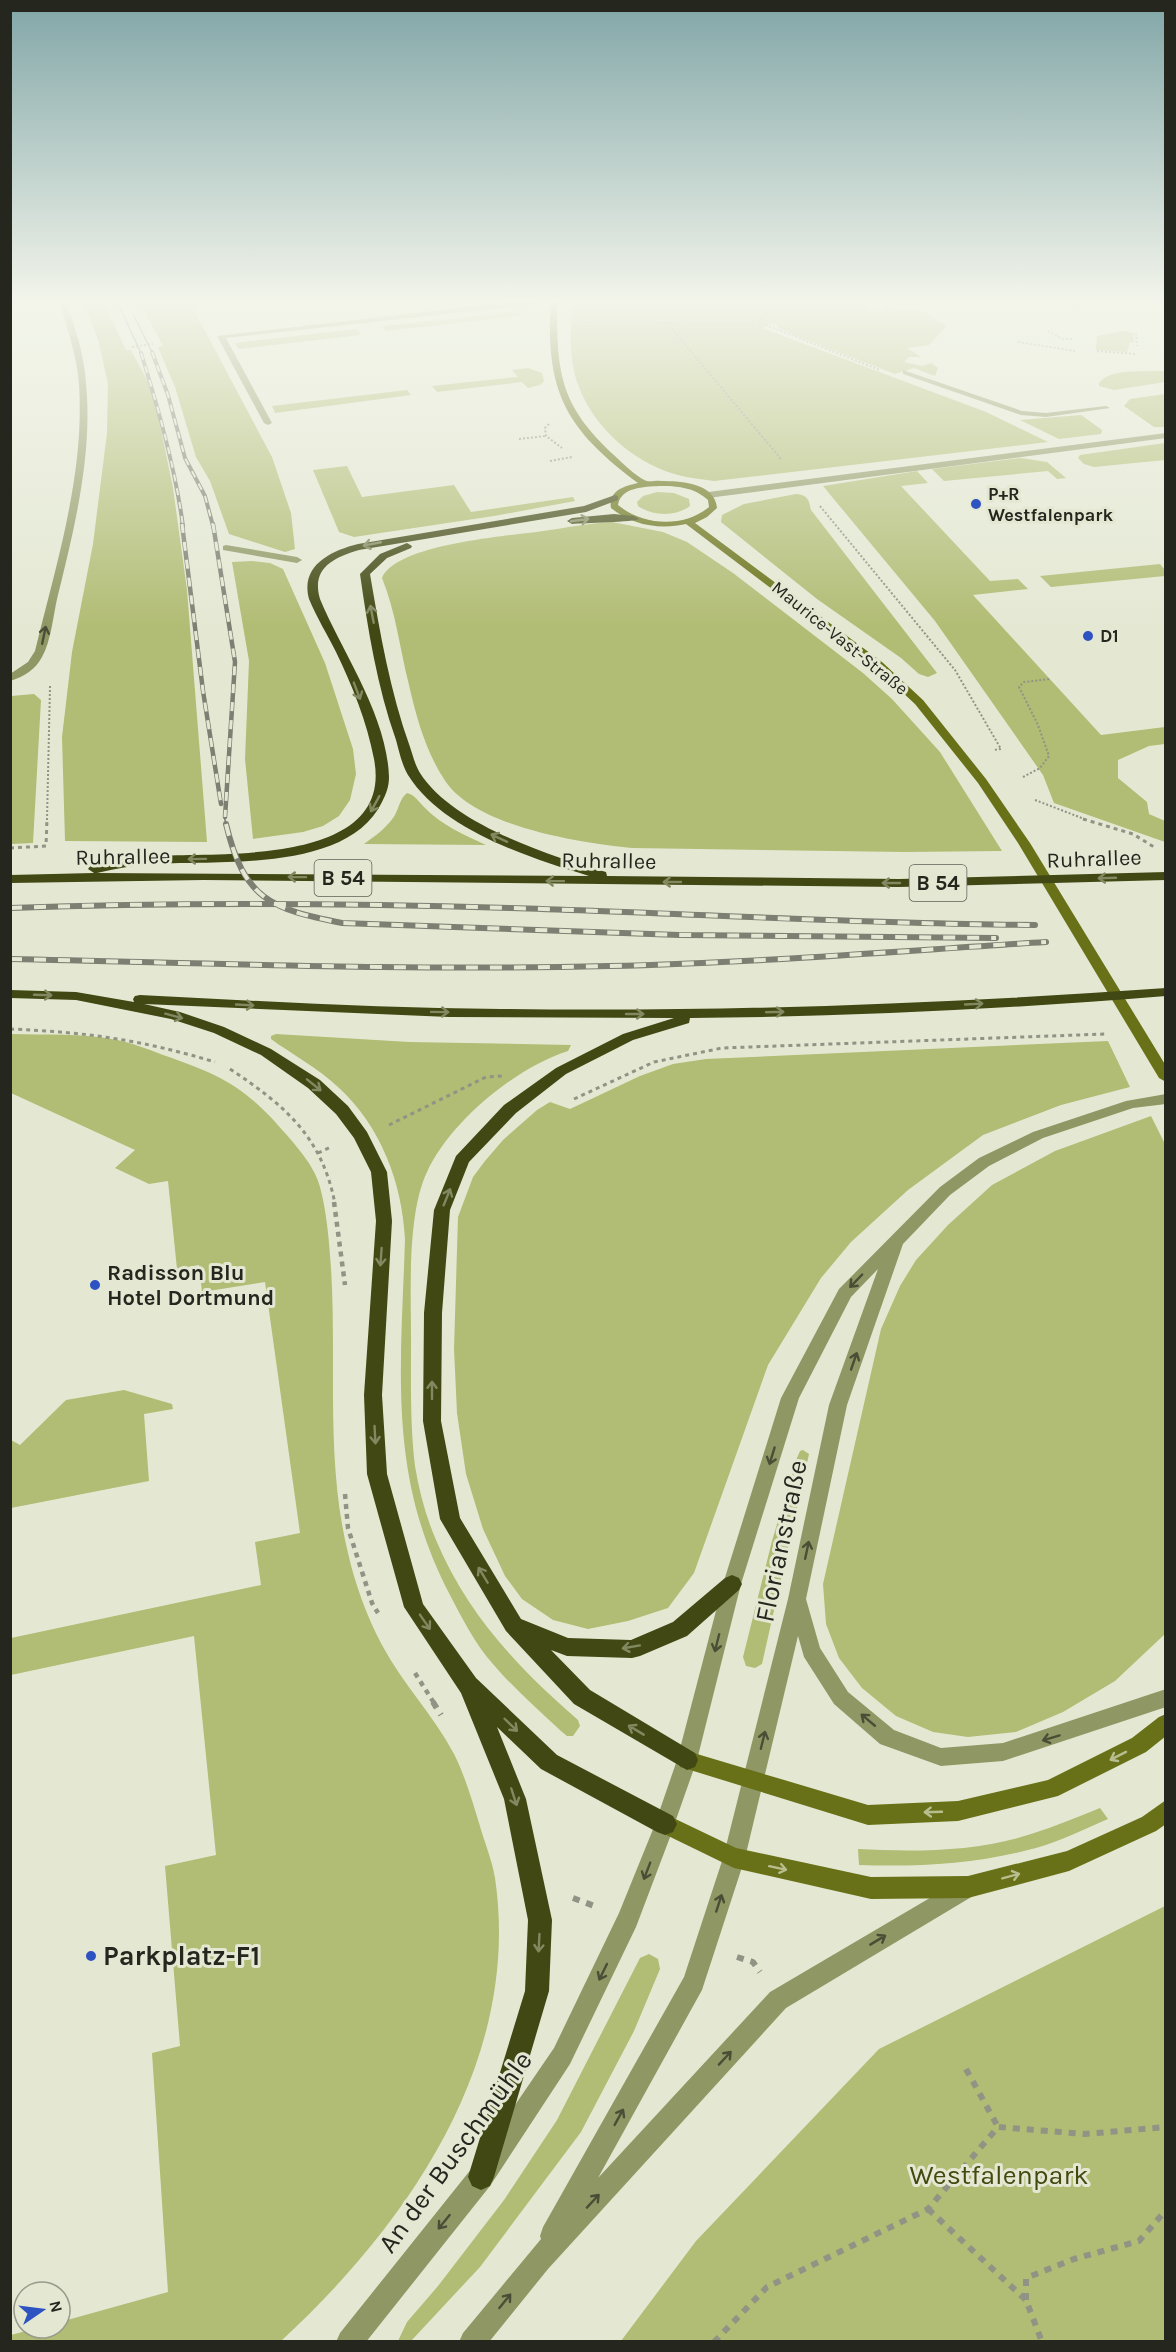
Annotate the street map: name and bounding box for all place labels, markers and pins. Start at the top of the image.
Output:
place label: P+R Westfalenpark [988,483,1113,526]
marker: P+R Westfalenpark [969,497,983,511]
place label: D1 [1100,625,1119,647]
marker: D1 [1081,629,1095,643]
place label: Radisson Blu Hotel Dortmund [107,1260,274,1311]
marker: Radisson Blu Hotel Dortmund [88,1278,102,1292]
place label: Parkplatz-F1 [103,1940,260,1972]
marker: Parkplatz-F1 [84,1949,98,1963]

